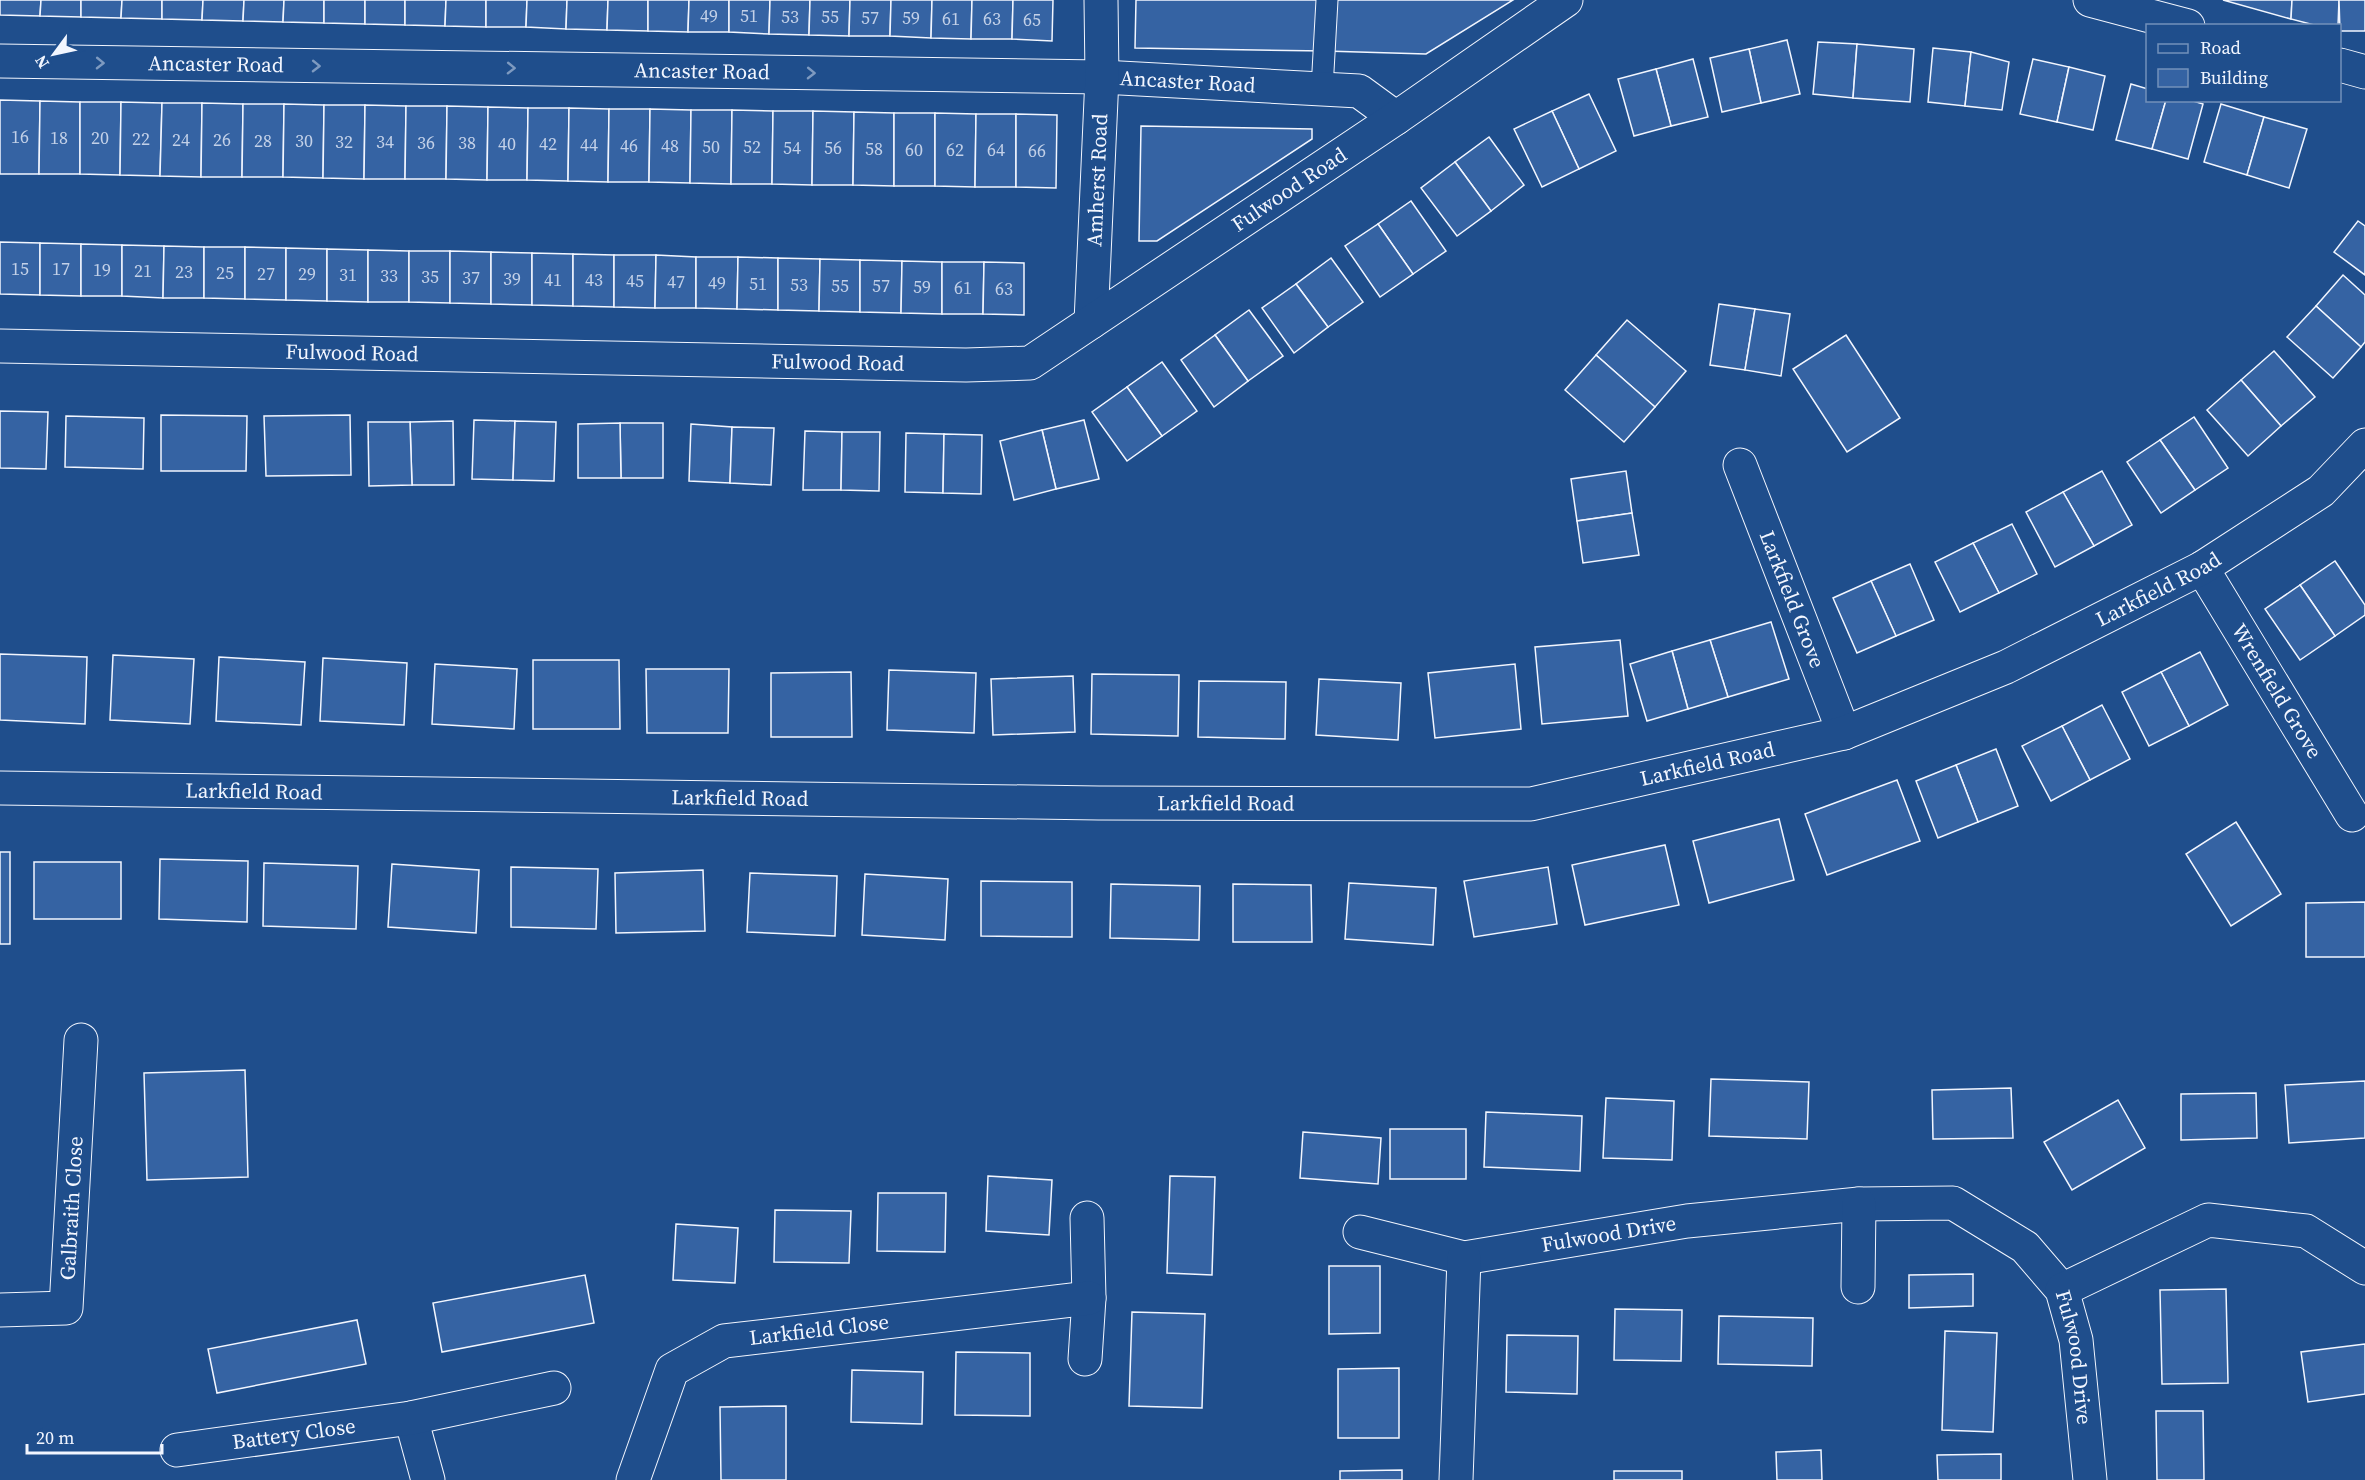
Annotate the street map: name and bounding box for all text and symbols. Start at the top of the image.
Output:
house number: 49 [700,3,718,28]
house number: 51 [740,3,758,28]
house number: 53 [781,4,799,29]
house number: 55 [821,4,839,29]
house number: 57 [861,5,879,30]
house number: 59 [902,5,920,30]
house number: 61 [942,6,960,31]
house number: 63 [983,6,1001,31]
house number: 65 [1023,7,1041,32]
north arrow [24,24,84,84]
legend [2146,24,2341,102]
text: Road [2200,35,2241,60]
street label: Ancaster Road [148,48,284,79]
text: N [29,51,54,73]
street label: Ancaster Road [634,55,770,86]
one-way arrow [96,56,105,69]
one-way arrow [312,60,321,72]
one-way arrow [507,62,516,75]
street label: Ancaster Road [1119,63,1256,99]
text: Building [2200,65,2268,90]
one-way arrow [807,66,816,79]
street label: Amherst Road [1079,113,1114,247]
house number: 16 [11,124,29,149]
house number: 18 [50,125,68,150]
house number: 20 [91,125,109,150]
house number: 22 [132,126,150,151]
house number: 24 [172,127,190,152]
house number: 26 [213,127,231,152]
house number: 28 [254,128,272,153]
house number: 30 [295,128,313,153]
house number: 32 [335,129,353,154]
house number: 34 [376,129,394,154]
house number: 36 [417,130,435,155]
house number: 38 [458,130,476,155]
house number: 40 [498,131,516,156]
house number: 42 [539,131,557,156]
house number: 44 [580,132,598,157]
house number: 46 [620,133,638,158]
house number: 48 [661,133,679,158]
house number: 50 [702,134,720,159]
house number: 52 [743,134,761,159]
house number: 54 [783,135,801,160]
house number: 56 [824,135,842,160]
house number: 58 [865,136,883,161]
house number: 60 [905,137,923,162]
house number: 62 [946,137,964,162]
house number: 64 [987,137,1005,162]
house number: 66 [1028,138,1046,163]
street label: Fulwood Road [1225,140,1352,238]
house number: 15 [11,256,29,281]
house number: 17 [52,256,70,281]
house number: 19 [93,257,111,282]
house number: 21 [134,258,152,283]
house number: 23 [175,259,193,284]
house number: 25 [216,260,234,285]
house number: 27 [257,261,275,286]
house number: 29 [298,261,316,286]
house number: 31 [339,262,357,287]
house number: 33 [380,263,398,288]
house number: 35 [421,264,439,289]
house number: 37 [462,265,480,290]
house number: 39 [503,266,521,291]
house number: 41 [544,267,562,292]
house number: 43 [585,267,603,292]
house number: 45 [626,268,644,293]
house number: 47 [667,269,685,294]
house number: 49 [708,270,726,295]
house number: 51 [749,271,767,296]
house number: 53 [790,272,808,297]
house number: 55 [831,273,849,298]
house number: 57 [872,273,890,298]
house number: 59 [913,274,931,299]
house number: 61 [954,275,972,300]
house number: 63 [995,276,1013,301]
street label: Fulwood Road [285,337,419,368]
street label: Fulwood Road [771,346,905,378]
street label: Larkfield Grove [1753,526,1832,672]
street label: Larkfield Road [2091,544,2227,633]
street label: Wrenfield Grove [2225,618,2329,764]
street label: Larkfield Road [1637,734,1778,793]
street label: Larkfield Road [185,776,323,806]
street label: Larkfield Road [671,782,809,813]
street label: Larkfield Road [1157,788,1295,817]
street label: Galbraith Close [53,1135,90,1281]
street label: Fulwood Drive [1539,1208,1678,1259]
street label: Fulwood Drive [2049,1287,2099,1426]
street label: Larkfield Close [748,1307,891,1352]
street label: Battery Close [230,1411,357,1456]
scale bar [27,1417,162,1455]
text: 20 m [36,1425,74,1450]

